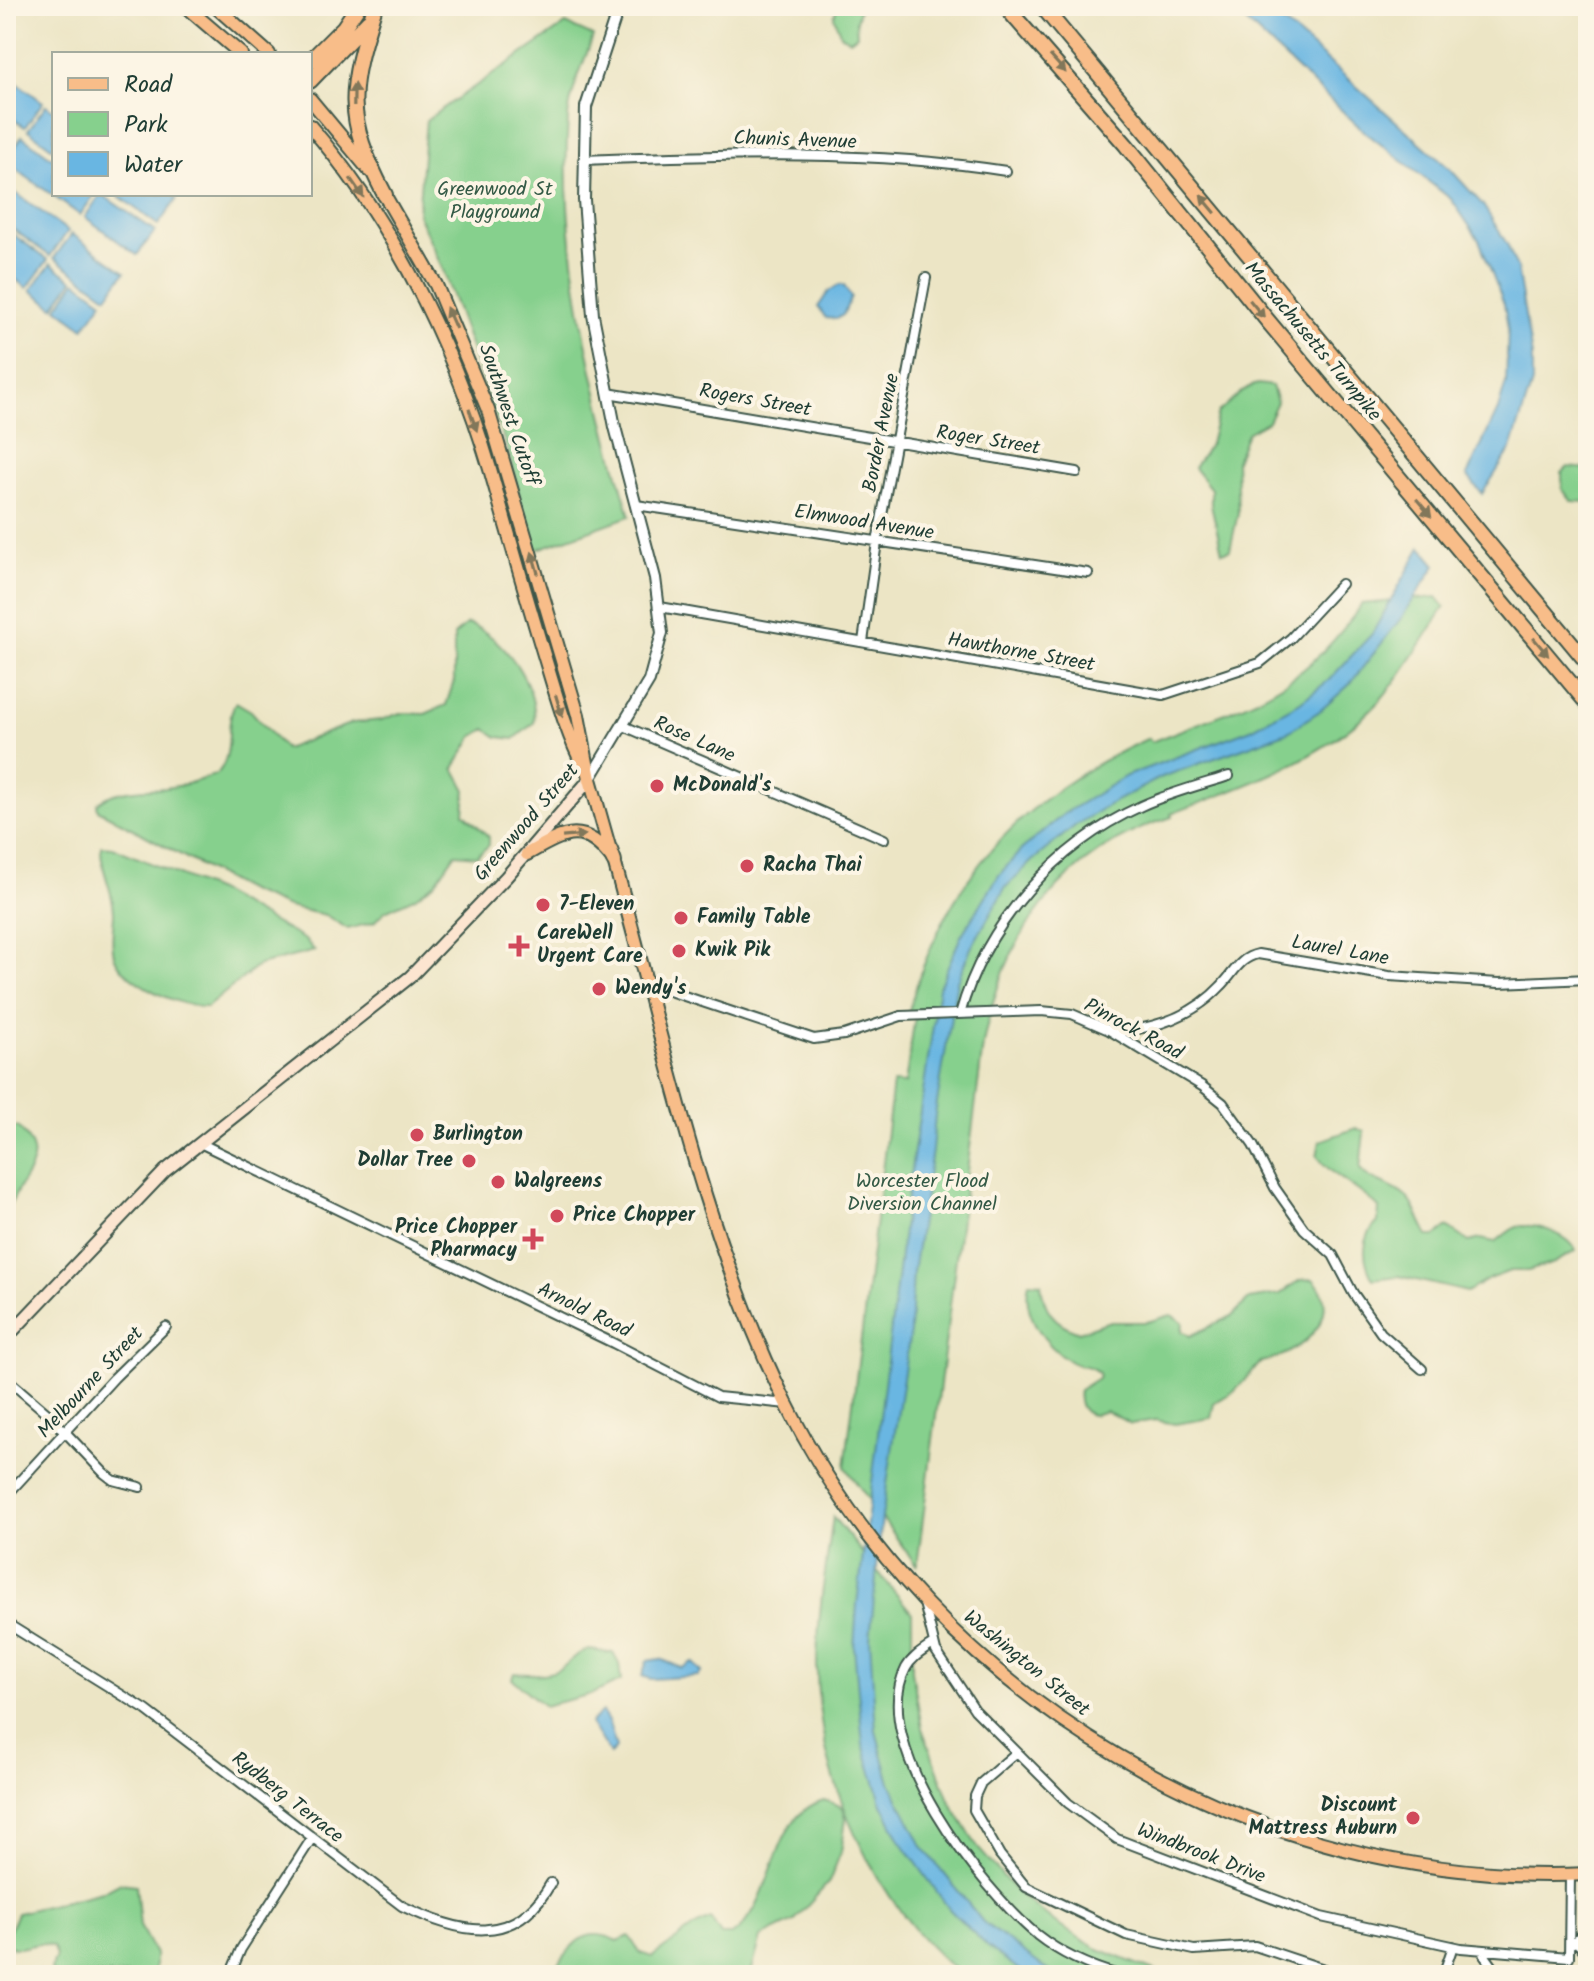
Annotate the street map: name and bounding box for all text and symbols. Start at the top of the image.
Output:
legend [52,52,312,196]
one-way arrow [1048,54,1066,73]
text: Road [124,66,173,105]
one-way arrow [347,82,360,107]
text: Park [124,106,168,145]
street label: Chunis Avenue [733,123,857,159]
text: Water [124,146,184,185]
park label: Greenwood St Playground [437,174,553,229]
one-way arrow [349,177,364,198]
one-way arrow [1199,193,1216,214]
street label: Massachusetts Turnpike [1235,255,1389,429]
one-way arrow [1249,298,1266,319]
one-way arrow [444,306,458,330]
street label: Southwest Cutoff [469,340,548,492]
street label: Border Avenue [855,371,909,495]
street label: Rogers Street [697,375,814,427]
one-way arrow [467,408,479,432]
street label: Roger Street [934,417,1042,465]
street label: Elmwood Avenue [792,496,936,550]
one-way arrow [1415,498,1432,518]
one-way arrow [528,551,541,575]
street label: Hawthorne Street [945,624,1097,682]
one-way arrow [1532,637,1549,657]
one-way arrow [553,694,566,718]
street label: Rose Lane [648,708,740,772]
street label: Greenwood Street [466,757,588,889]
place label: McDonald's [673,770,772,802]
marker: McDonald's [648,777,666,795]
one-way arrow [562,829,587,842]
place label: Racha Thai [763,850,862,882]
marker: Racha Thai [738,857,756,875]
place label: 7-Eleven [559,889,634,921]
marker: 7-Eleven [534,896,552,914]
place label: Family Table [697,902,811,934]
marker: Family Table [672,909,690,927]
place label: CareWell Urgent Care [537,918,643,973]
street label: Laurel Lane [1289,927,1391,975]
marker: CareWell Urgent Care [508,935,530,957]
place label: Kwik Pik [695,935,771,967]
marker: Kwik Pik [670,942,688,960]
place label: Wendy's [615,973,687,1005]
marker: Wendy's [590,980,608,998]
street label: Pinrock Road [1078,990,1189,1070]
place label: Burlington [433,1119,523,1151]
marker: Burlington [408,1126,426,1144]
place label: Dollar Tree [357,1145,453,1177]
marker: Dollar Tree [460,1152,478,1170]
place label: Walgreens [514,1166,603,1198]
park label: Worcester Flood Diversion Channel [847,1166,997,1221]
marker: Walgreens [489,1173,507,1191]
place label: Price Chopper [573,1200,696,1232]
marker: Price Chopper [548,1207,566,1225]
place label: Price Chopper Pharmacy [395,1212,518,1267]
marker: Price Chopper Pharmacy [524,1230,542,1248]
street label: Arnold Road [531,1274,638,1348]
street label: Melbourne Street [30,1319,152,1447]
street label: Washington Street [956,1603,1097,1725]
street label: Rydberg Terrace [224,1744,350,1852]
place label: Discount Mattress Auburn [1249,1790,1398,1845]
marker: Discount Mattress Auburn [1404,1809,1422,1827]
street label: Windbrook Drive [1132,1815,1270,1893]

